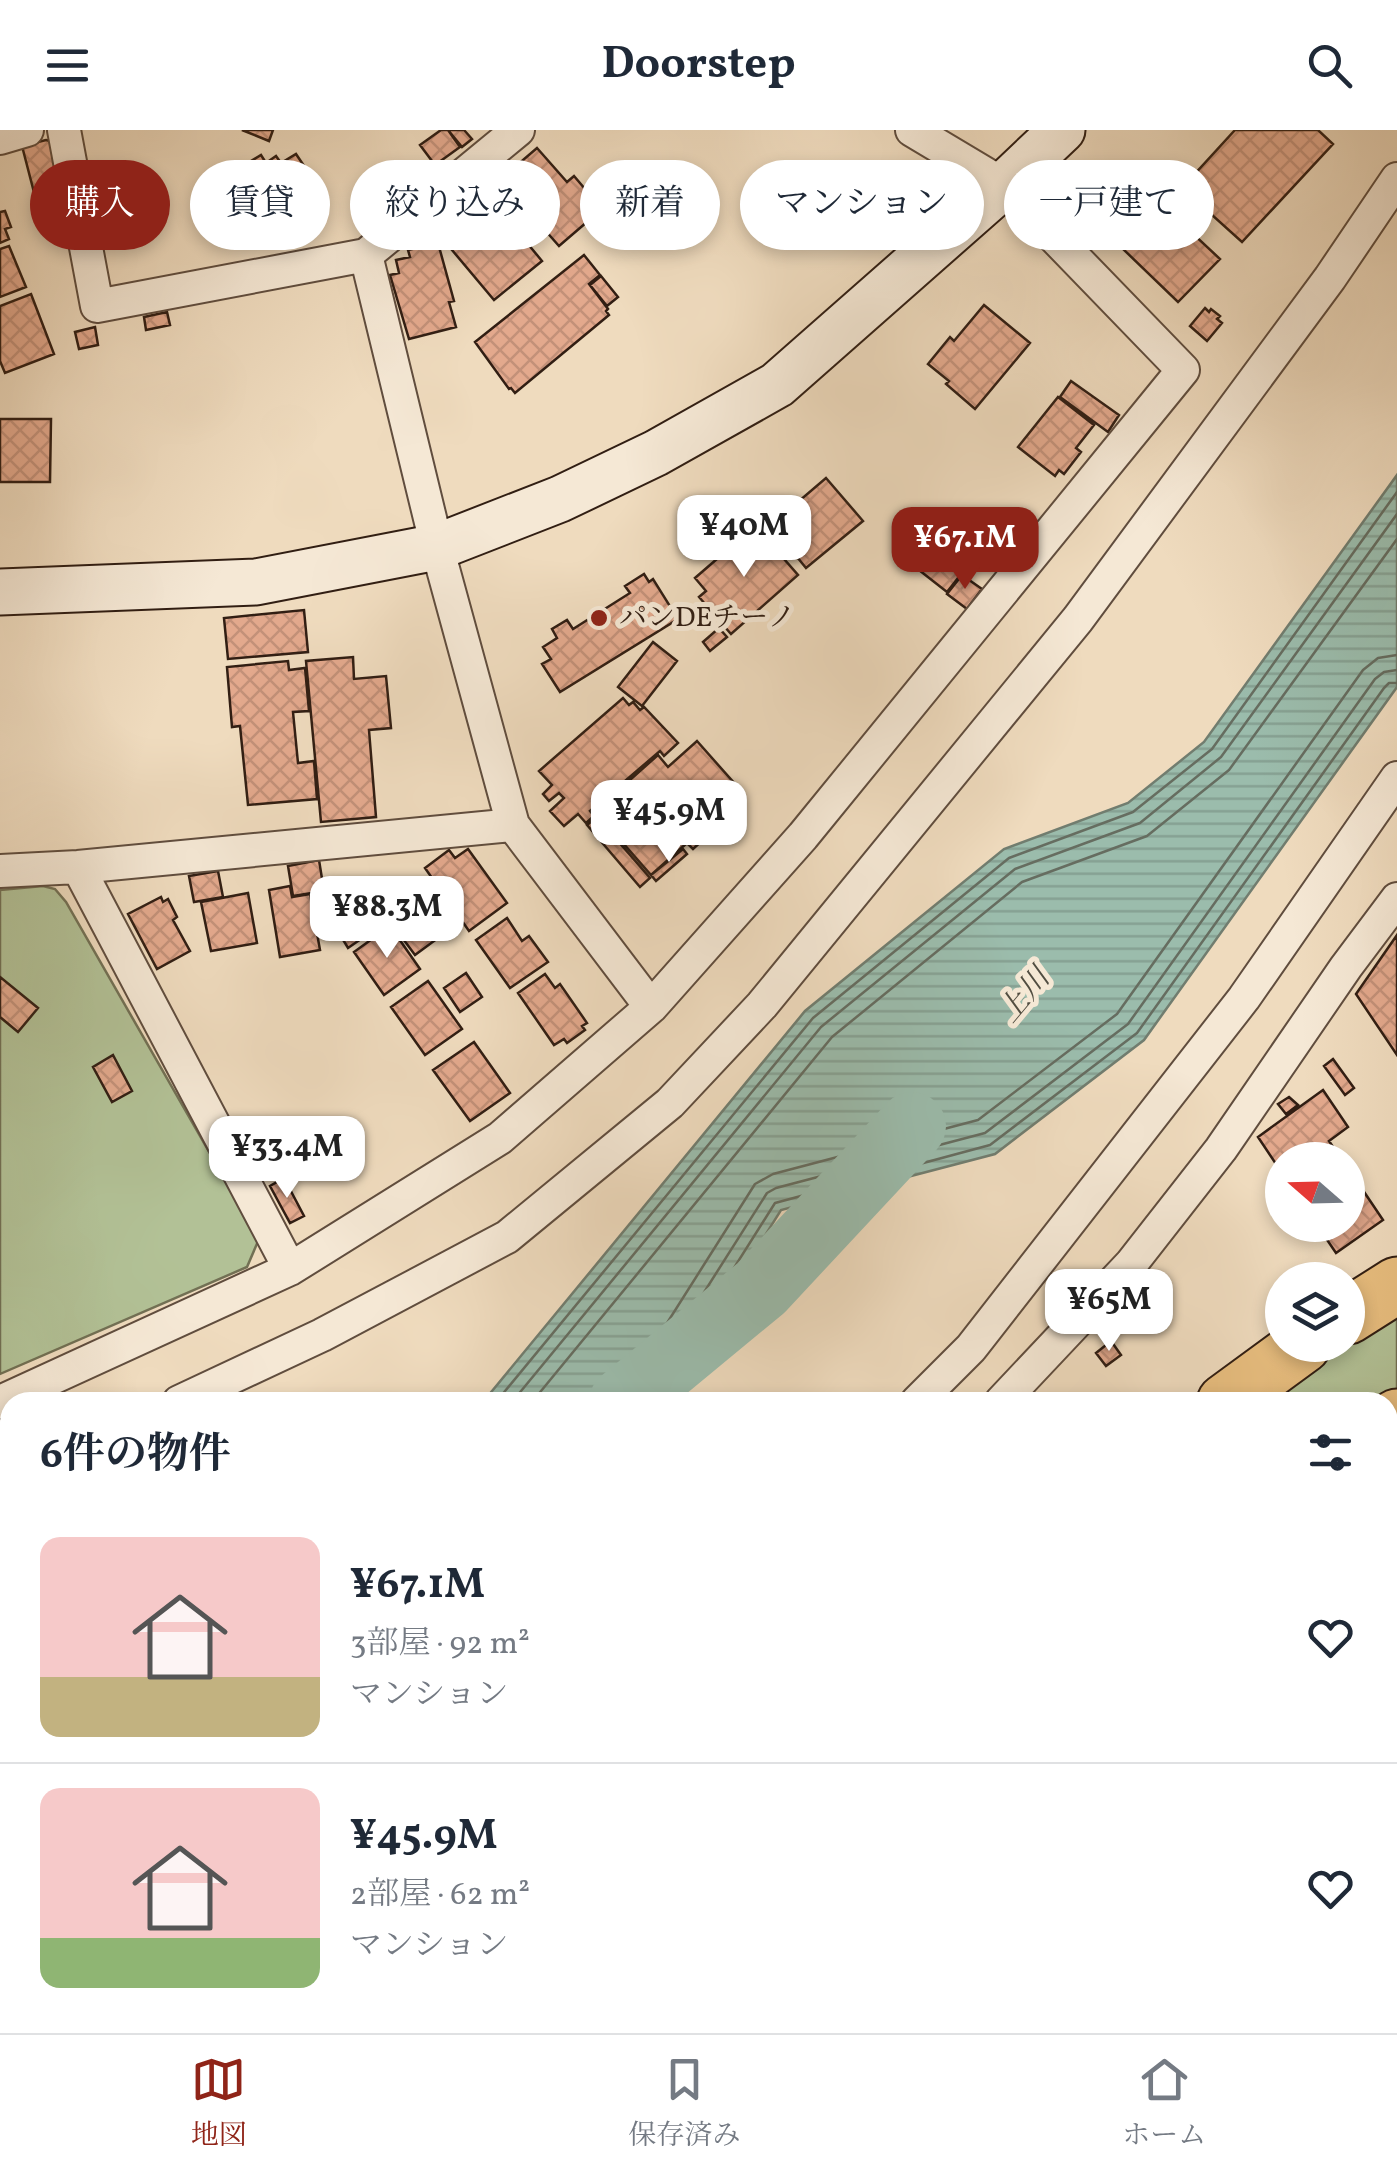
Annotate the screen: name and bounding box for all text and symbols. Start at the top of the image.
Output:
text: Doorstep [601,34,796,97]
icon: menu [40,38,95,93]
icon: search [1302,38,1357,93]
chip: 購入 [30,160,170,250]
chip: 賃貸 [190,160,330,250]
chip: 絞り込み [350,160,560,250]
chip: 新着 [580,160,720,250]
chip: マンション [740,160,984,250]
chip: 一戸建て [1004,160,1214,250]
pin: ¥40M [685,495,803,580]
text: ¥40M [699,505,789,549]
pin: ¥67.1M [884,507,1046,592]
text: ¥67.1M [914,517,1016,561]
place label: パンDEチーノ [619,599,796,638]
marker: パンDEチーノ [588,607,610,629]
pin: ¥45.9M [588,780,750,865]
text: ¥45.9M [613,790,725,834]
pin: ¥88.3M [306,876,468,961]
text: ¥88.3M [332,886,442,930]
water label: 上川 [990,957,1062,1032]
pin: ¥33.4M [206,1116,368,1201]
text: ¥33.4M [231,1126,343,1170]
north arrow [1265,1142,1365,1242]
map controls [1265,1142,1365,1362]
button: layers [1265,1262,1365,1362]
pin: ¥65M [1050,1269,1168,1354]
text: ¥65M [1067,1279,1151,1323]
icon: filters [1303,1425,1358,1480]
text: 6件の物件 [40,1427,231,1486]
text: ¥67.1M [350,1557,485,1616]
icon: home [120,1577,240,1697]
icon: heart [1303,1610,1358,1665]
text: 3部屋 · 92 m² [350,1623,530,1667]
text: マンション [350,1674,509,1718]
text: ¥45.9M [350,1808,497,1867]
icon: home [120,1828,240,1948]
icon: heart [1303,1861,1358,1916]
text: 2部屋 · 62 m² [350,1874,530,1918]
text: マンション [350,1925,509,1969]
tab: 地図 [191,2052,247,2156]
tab: 保存済み [628,2052,740,2156]
tab: ホーム [1122,2052,1206,2156]

